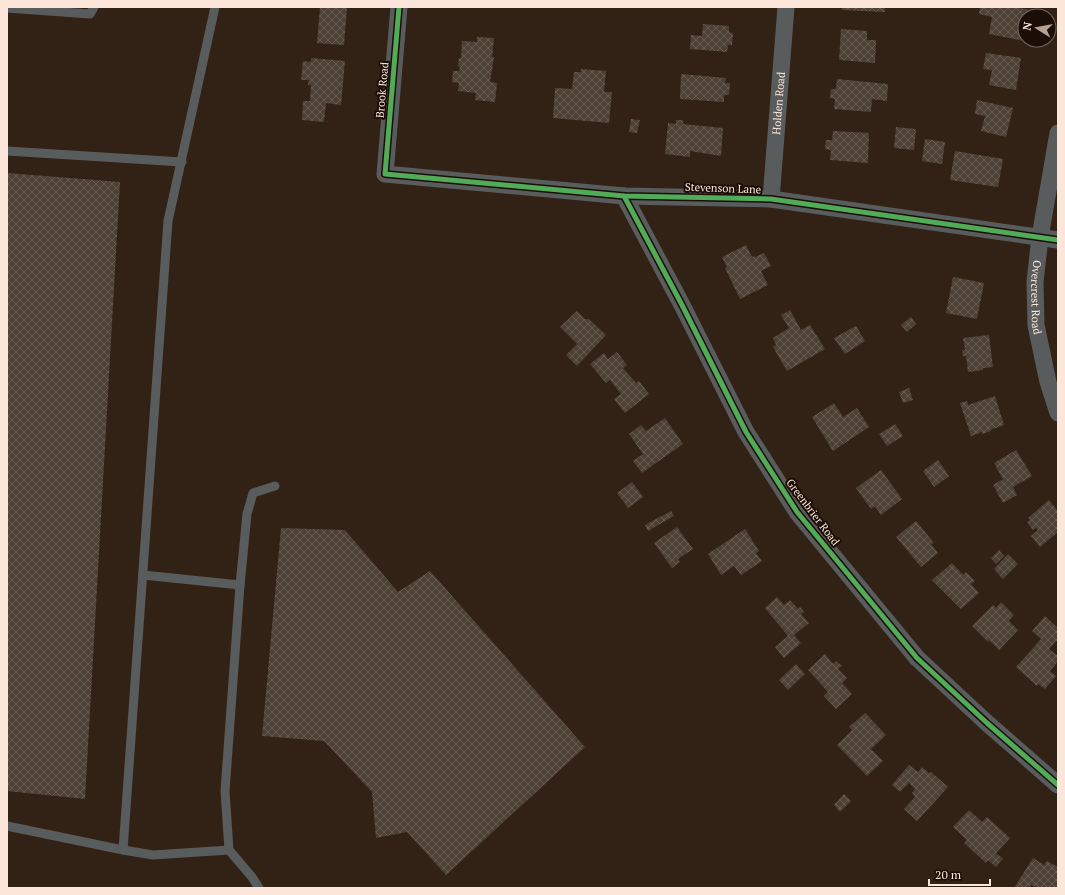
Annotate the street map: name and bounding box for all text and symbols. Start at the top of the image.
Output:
north arrow [1017,8,1057,48]
text: N [1020,20,1035,32]
street label: Brook Road [373,61,391,119]
street label: Holden Road [769,71,788,135]
street label: Stevenson Lane [685,180,762,196]
street label: Overcrest Road [1028,259,1045,336]
street label: Greenbrier Road [783,476,843,548]
scale bar [929,861,990,887]
text: 20 m [935,867,962,882]

